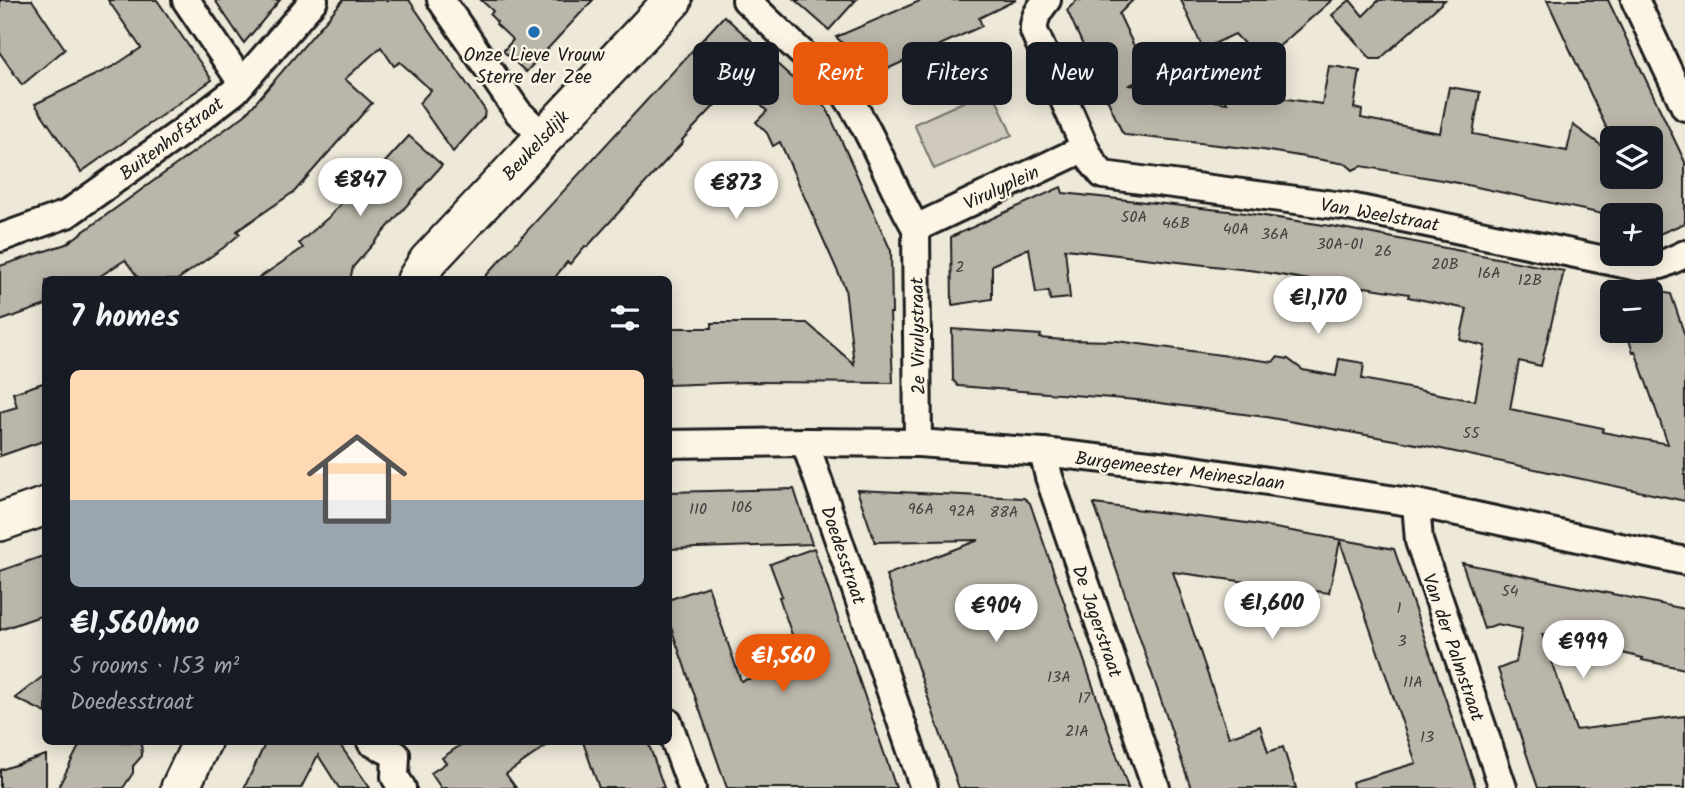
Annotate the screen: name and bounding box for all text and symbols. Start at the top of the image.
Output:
marker: Onze Lieve Vrouw Sterre der Zee [526,24,542,40]
place label: Onze Lieve Vrouw Sterre der Zee [464,41,605,93]
chip: Buy [693,42,779,105]
chip: Rent [793,42,888,105]
chip: Filters [902,42,1012,105]
chip: New [1026,42,1118,105]
chip: Apartment [1132,42,1286,105]
street label: Buitenhofstraat [113,90,232,189]
street label: Beukelsdijk [496,104,577,189]
map controls [1600,126,1663,343]
button: layers [1600,126,1663,189]
pin: €847 [319,158,401,218]
street label: Virulyplein [959,158,1045,219]
pin: €873 [695,162,777,221]
text: €847 [334,163,386,199]
text: €873 [710,166,762,202]
street label: Van Weelstraat [1318,191,1442,241]
button: + [1600,203,1663,266]
house number: 50A [1121,205,1147,230]
house number: 46B [1162,211,1190,236]
house number: 40A [1223,217,1250,242]
house number: 36A [1261,222,1289,247]
house number: 30A-01 [1316,232,1364,257]
house number: 26 [1374,239,1392,264]
house number: 20B [1431,252,1459,277]
house number: 2 [955,255,965,280]
house number: 16A [1477,261,1501,286]
house number: 12B [1518,268,1542,293]
street label: 2e Virulystraat [903,276,935,395]
pin: €1,170 [1261,276,1375,336]
button: − [1600,280,1663,343]
text: €1,170 [1289,281,1347,317]
text: 7 homes [70,294,180,342]
icon: filters [606,299,644,337]
icon: home [294,416,420,542]
house number: 55 [1462,421,1481,446]
street label: Burgemeester Meineszlaan [1073,444,1286,500]
house number: 106 [731,495,753,520]
house number: 110 [689,497,707,522]
house number: 96A [908,497,934,522]
house number: 92A [949,499,976,524]
house number: 88A [990,500,1019,525]
street label: Doedesstraat [811,502,873,610]
street label: De Jagerstraat [1063,561,1130,682]
street label: Van der Palmstraat [1413,570,1492,726]
house number: 54 [1501,579,1519,604]
pin: €1,600 [1215,582,1329,641]
pin: €904 [955,584,1037,644]
text: €1,600 [1240,586,1304,622]
text: €904 [971,589,1021,625]
house number: 1 [1396,596,1402,621]
text: €1,560/mo [70,601,199,649]
pin: €999 [1542,620,1624,680]
text: €999 [1558,625,1608,661]
house number: 3 [1397,629,1407,654]
pin: €1,560 [726,634,840,694]
text: €1,560 [751,639,815,675]
text: 5 rooms · 153 m² [70,649,239,685]
house number: 13A [1047,665,1071,690]
house number: 11A [1403,670,1423,695]
text: Doedesstraat [70,685,194,721]
house number: 17 [1078,686,1091,711]
house number: 21A [1065,719,1089,744]
house number: 13 [1420,725,1434,750]

